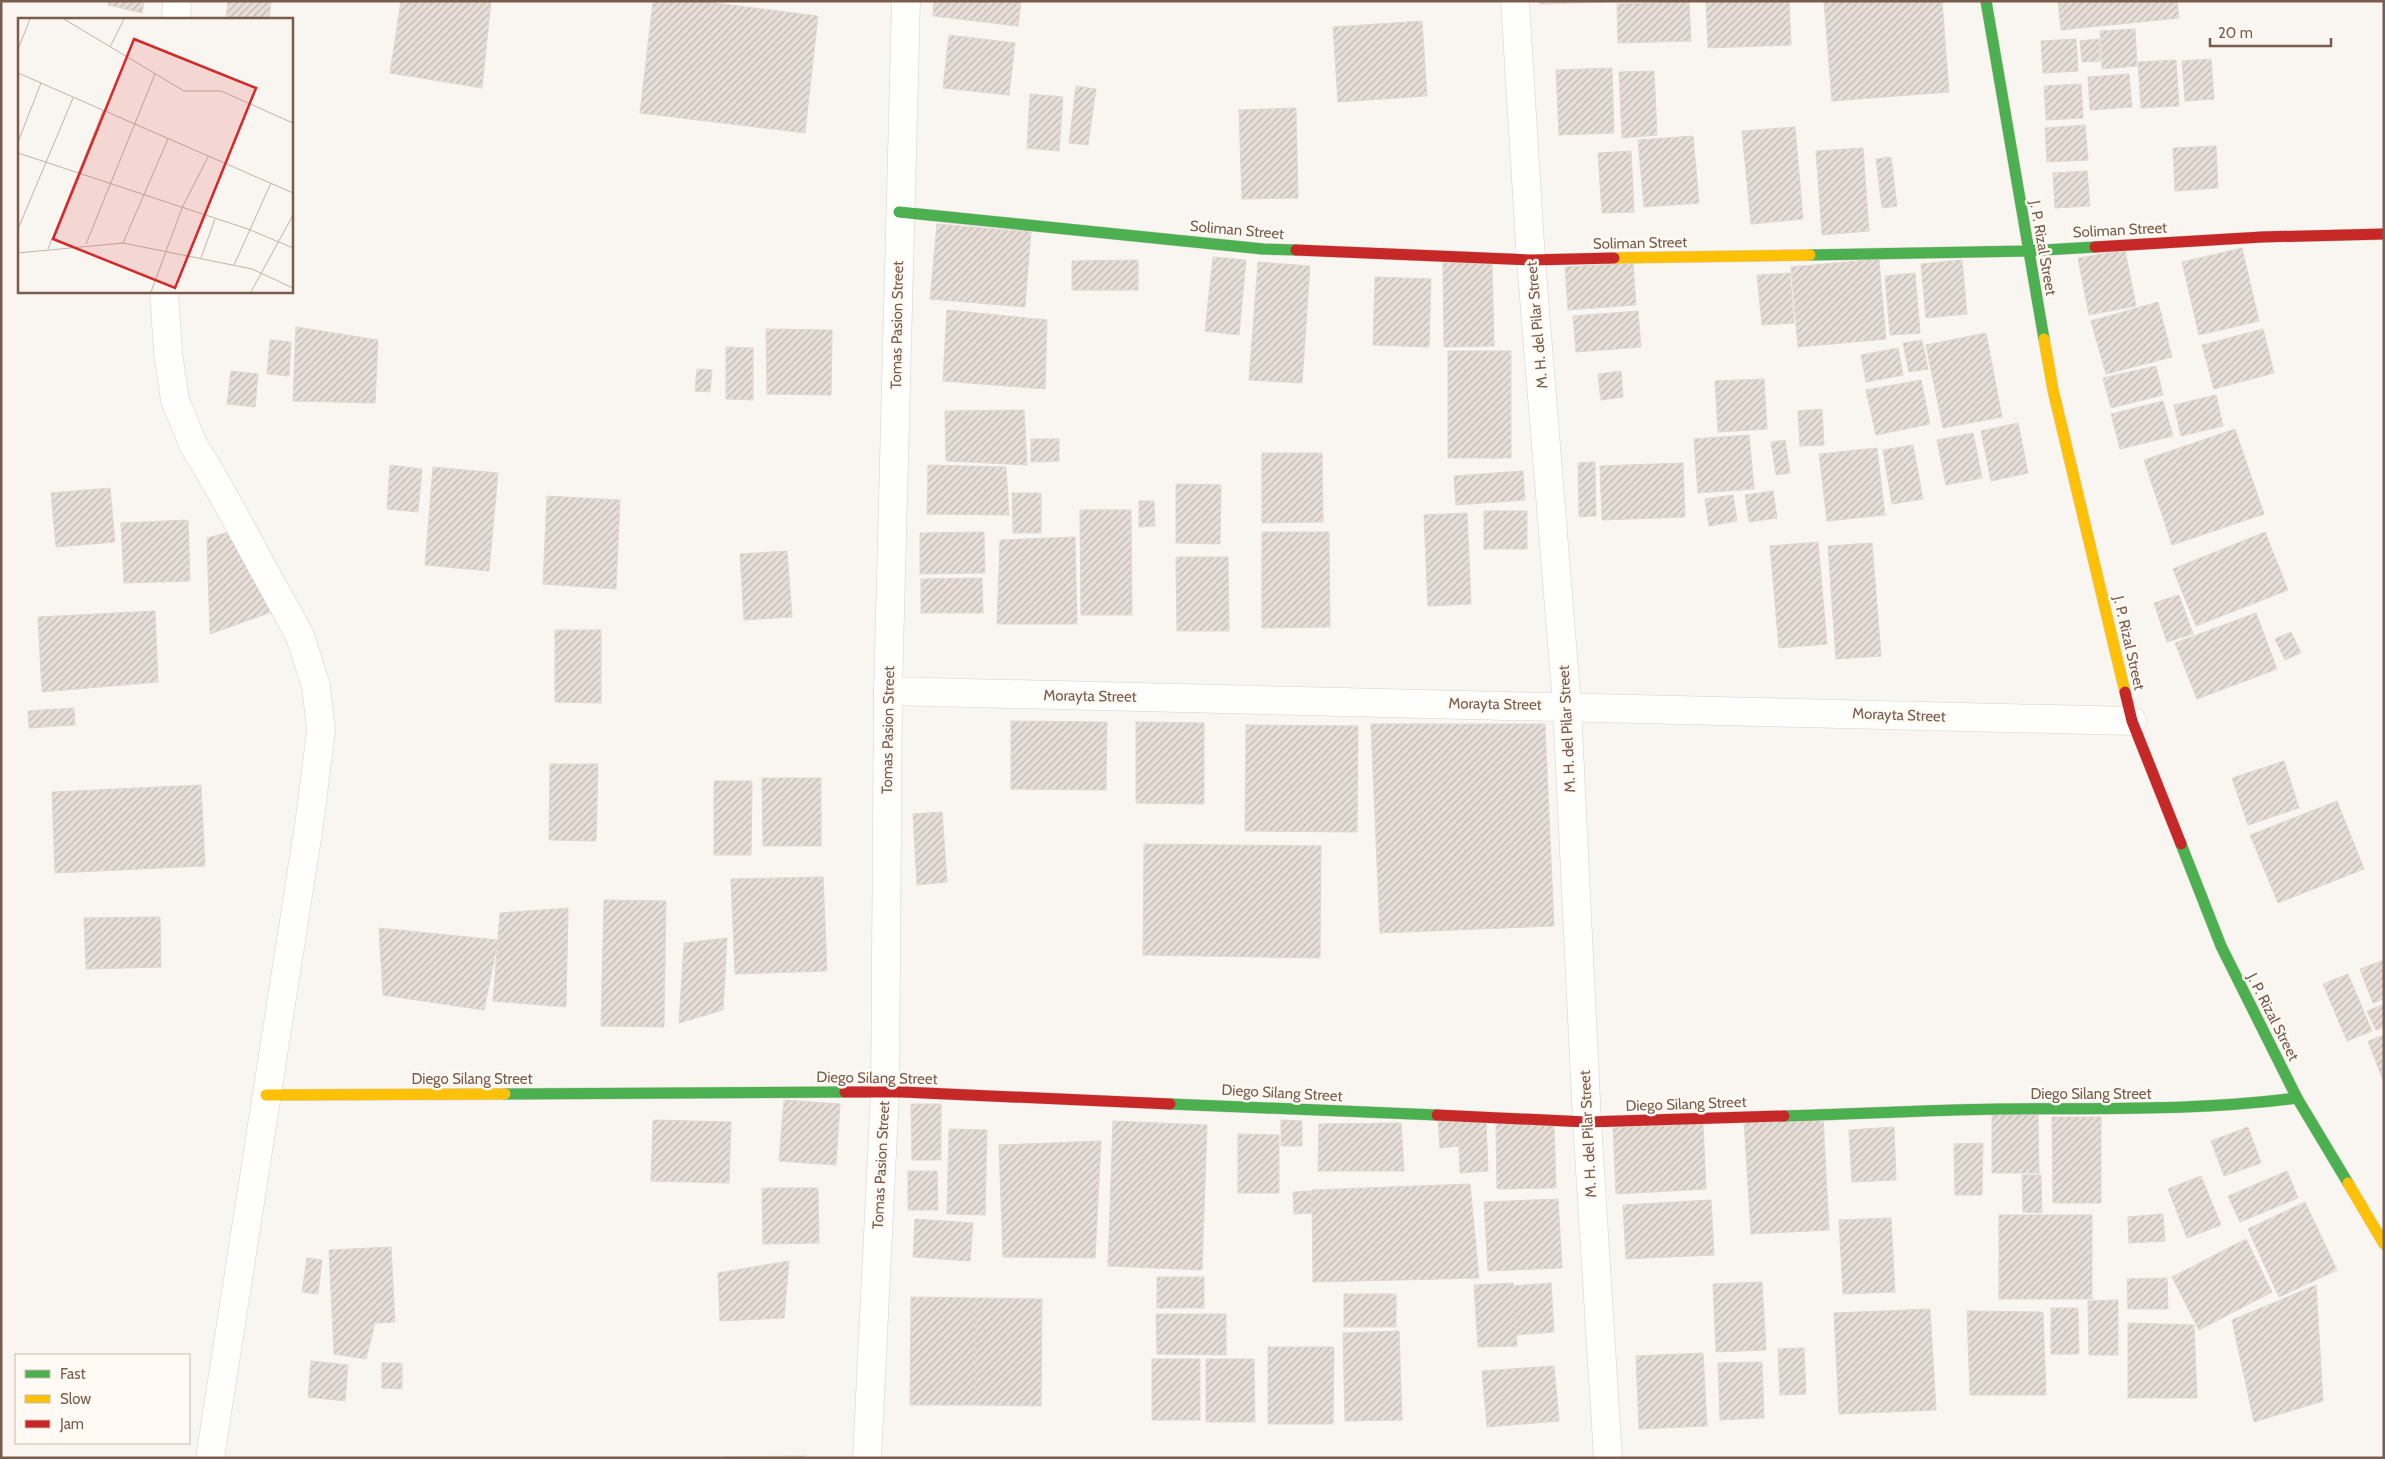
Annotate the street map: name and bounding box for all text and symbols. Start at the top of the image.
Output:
scale bar [2210,15,2331,47]
inset map [18,18,292,292]
text: 20 m [2218,24,2253,42]
street label: J. P. Rizal Street [2026,198,2060,297]
street label: Soliman Street [1189,217,1285,243]
street label: Soliman Street [2072,219,2168,241]
street label: Soliman Street [1593,233,1687,253]
street label: Tomas Pasion Street [887,261,907,389]
street label: M. H. del Pilar Street [1522,261,1552,389]
street label: J. P. Rizal Street [2109,593,2149,692]
street label: M. H. del Pilar Street [1555,665,1579,793]
street label: Tomas Pasion Street [878,666,898,794]
street label: Morayta Street [1043,686,1137,706]
street label: Morayta Street [1448,694,1542,714]
street label: Morayta Street [1852,704,1946,726]
street label: J. P. Rizal Street [2243,969,2303,1064]
street label: Diego Silang Street [816,1068,938,1088]
street label: Diego Silang Street [411,1070,533,1088]
street label: M. H. del Pilar Street [1576,1070,1600,1198]
street label: Diego Silang Street [1221,1081,1343,1105]
street label: Diego Silang Street [2030,1085,2152,1103]
street label: Diego Silang Street [1625,1093,1747,1115]
street label: Tomas Pasion Street [869,1100,893,1230]
legend [15,1354,190,1444]
text: Fast [60,1365,85,1383]
text: Slow [60,1390,91,1408]
text: Jam [59,1415,84,1433]

